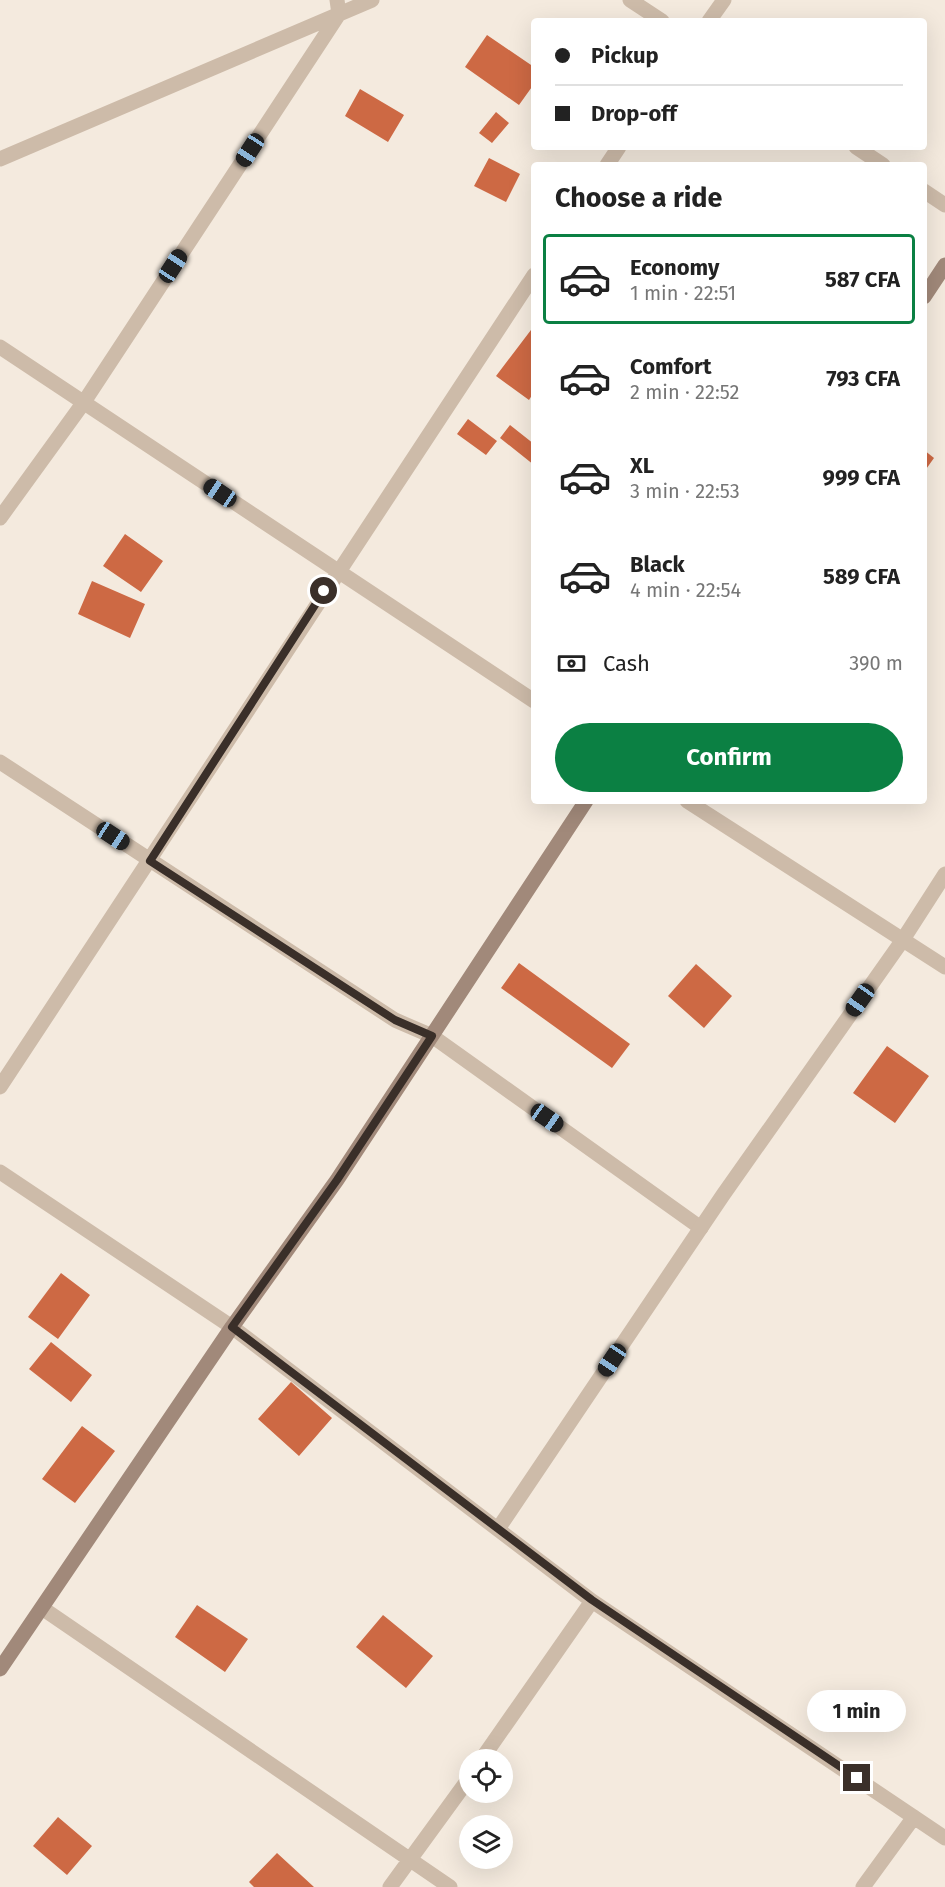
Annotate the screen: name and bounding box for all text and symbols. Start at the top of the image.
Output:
text: Pickup [591,42,659,69]
text: Drop-off [591,100,677,127]
car [233,130,267,170]
text: Choose a ride [555,182,722,214]
car [156,246,190,286]
icon: car [558,252,612,306]
text: Economy [630,254,719,281]
text: 587 CFA [825,266,900,293]
text: 1 min · 22:51 [630,281,736,305]
icon: car [558,351,612,405]
text: Comfort [630,353,711,380]
text: 793 CFA [826,365,900,392]
text: 2 min · 22:52 [630,380,739,404]
icon: car [558,450,612,504]
text: XL [630,452,654,479]
text: 999 CFA [823,464,900,491]
car [200,475,240,511]
text: 3 min · 22:53 [630,479,740,503]
icon: car [558,549,612,603]
text: Black [630,551,685,578]
text: 589 CFA [823,563,900,590]
route start [310,577,337,604]
text: 4 min · 22:54 [630,578,741,602]
icon: cash [555,647,588,680]
text: Cash [603,650,650,677]
text: 390 m [849,651,903,675]
button: Confirm [555,723,903,792]
car [93,819,133,853]
car [842,980,878,1020]
car [527,1100,567,1136]
car [594,1340,630,1380]
callout: 1 min [808,1691,906,1733]
text: 1 min [832,1699,881,1723]
map controls [459,1749,513,1869]
button: locate [459,1749,513,1803]
route end [843,1764,870,1791]
button: layers [459,1815,513,1869]

